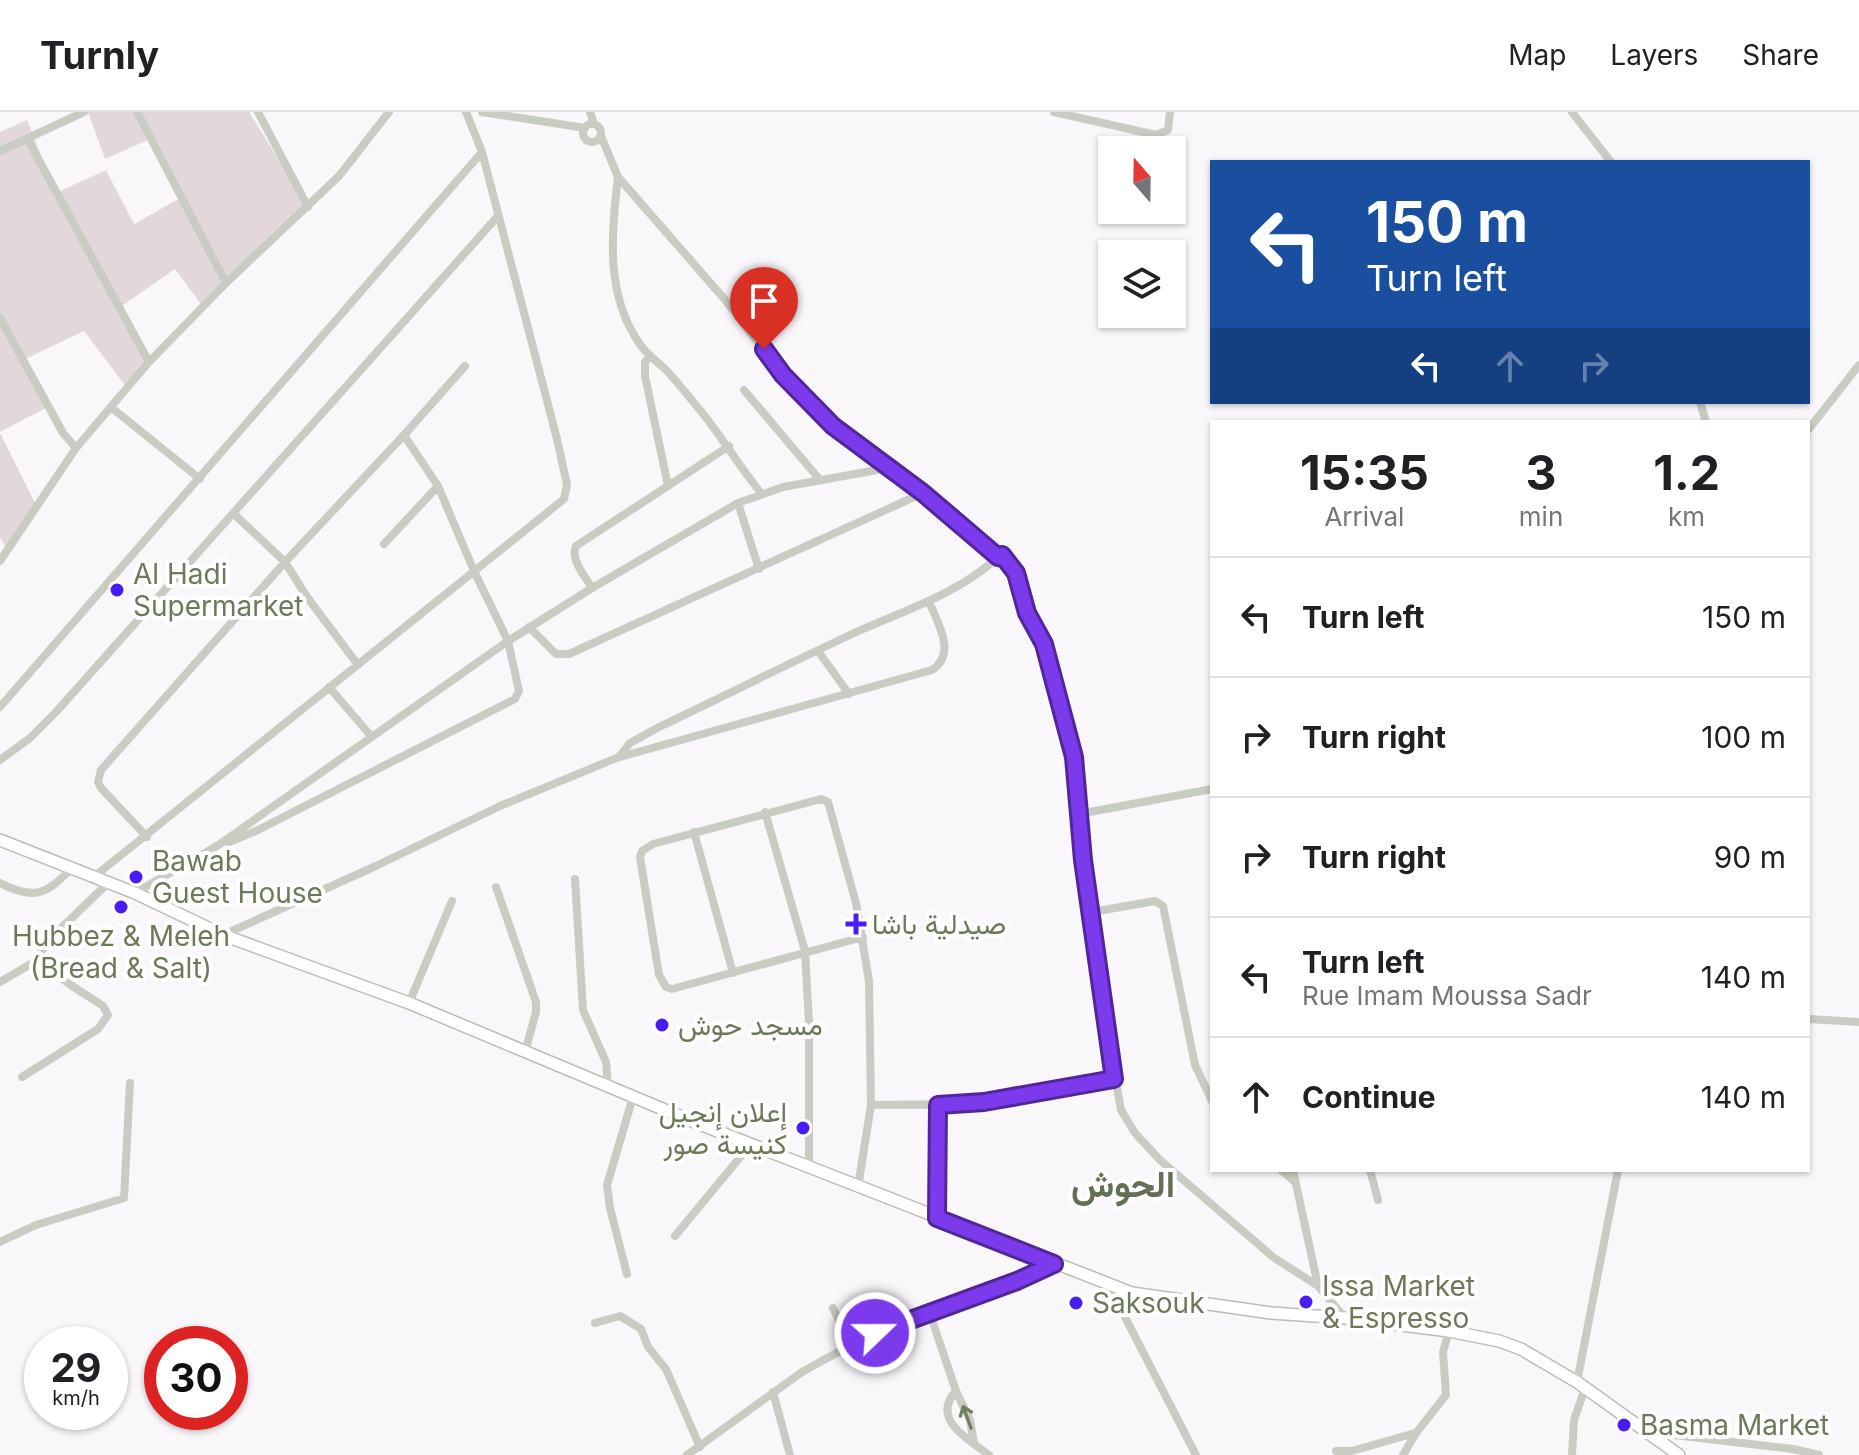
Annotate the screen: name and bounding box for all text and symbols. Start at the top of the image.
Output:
text: Turnly [40,32,159,78]
text: Map [1508,38,1566,72]
text: Layers [1610,38,1698,72]
text: Share [1742,38,1819,72]
north arrow [1098,136,1186,224]
map controls [1098,136,1186,328]
text: 150 m [1366,188,1528,256]
icon: left [1234,192,1338,296]
button: layers [1098,240,1186,328]
text: Turn left [1366,256,1507,300]
pin [730,267,798,349]
icon: arrive [742,279,786,323]
icon: left [1404,344,1448,388]
icon: ahead [1488,344,1532,388]
icon: right [1572,344,1616,388]
text: 15:35 [1300,443,1429,502]
text: 3 [1526,443,1557,502]
text: 1.2 [1653,443,1720,502]
text: Arrival [1324,501,1404,532]
text: min [1519,501,1563,532]
text: km [1668,501,1705,532]
place label: Al Hadi Supermarket [133,557,303,623]
marker: Al Hadi Supermarket [108,581,126,599]
icon: left [1234,595,1278,639]
text: Turn left [1302,599,1424,635]
text: 150 m [1702,599,1786,635]
icon: right [1234,715,1278,759]
text: Turn right [1302,719,1446,755]
text: 100 m [1701,719,1786,755]
icon: right [1234,835,1278,879]
text: Turn right [1302,839,1446,875]
text: 90 m [1714,839,1786,875]
place label: Bawab Guest House [152,844,323,910]
marker: Bawab Guest House [127,868,145,886]
marker: Hubbez & Meleh (Bread & Salt) [112,898,130,916]
place label: صيدلية باشا [872,907,1006,941]
marker: صيدلية باشا [847,915,865,933]
place label: Hubbez & Meleh (Bread & Salt) [12,919,230,985]
text: Turn left [1302,944,1424,980]
icon: left [1234,955,1278,999]
text: 140 m [1701,959,1786,995]
text: Rue Imam Moussa Sadr [1302,980,1592,1011]
place label: مسجد حوش [678,1008,823,1043]
marker: مسجد حوش [653,1016,671,1034]
icon: ahead [1234,1075,1278,1119]
text: Continue [1302,1079,1436,1115]
text: 140 m [1701,1079,1786,1115]
place label: إعلان إنجيل كنيسة صور [659,1095,787,1162]
marker: إعلان إنجيل كنيسة صور [794,1119,812,1137]
district label: الحوش [1071,1162,1175,1207]
place label: Issa Market & Espresso [1322,1269,1475,1335]
place label: Saksouk [1092,1286,1205,1320]
position arrow [833,1291,917,1375]
marker: Issa Market & Espresso [1297,1293,1315,1311]
marker: Saksouk [1067,1294,1085,1312]
speed limit sign: 30 [144,1326,248,1430]
text: 29 [50,1343,102,1392]
text: km/h [52,1386,100,1410]
one-way arrow [959,1405,973,1429]
place label: Basma Market [1640,1408,1829,1442]
marker: Basma Market [1615,1416,1633,1434]

